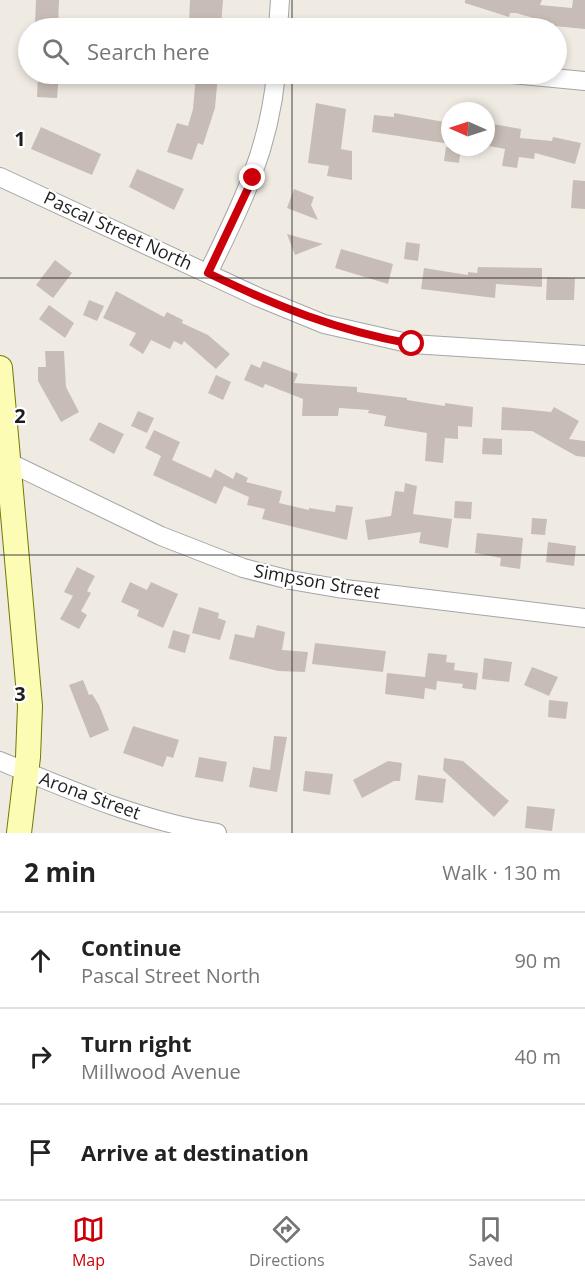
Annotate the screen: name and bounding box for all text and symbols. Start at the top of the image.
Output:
search box [18,18,567,84]
icon: search [39,35,72,68]
text: Search here [87,36,210,66]
north arrow [441,102,495,156]
text: 1 [14,125,26,152]
route end [239,164,265,190]
street label: Pascal Street North [40,185,197,275]
route start [398,330,424,356]
text: 2 [14,402,26,429]
street label: Simpson Street [252,558,382,604]
text: 3 [14,680,26,707]
street label: Arona Street [37,766,144,824]
text: 2 min [24,854,96,890]
text: Walk · 130 m [442,859,561,886]
text: Continue [81,932,181,962]
icon: ahead [24,944,57,977]
text: 90 m [514,947,561,974]
text: Pascal Street North [81,962,260,989]
text: Turn right [81,1028,192,1058]
icon: right [24,1040,57,1073]
text: 40 m [514,1043,561,1070]
text: Millwood Avenue [81,1058,241,1085]
icon: arrive [24,1136,57,1169]
text: Arrive at destination [81,1137,309,1167]
tab: Map [72,1213,105,1271]
tab: Directions [249,1213,325,1271]
tab: Saved [469,1213,513,1271]

